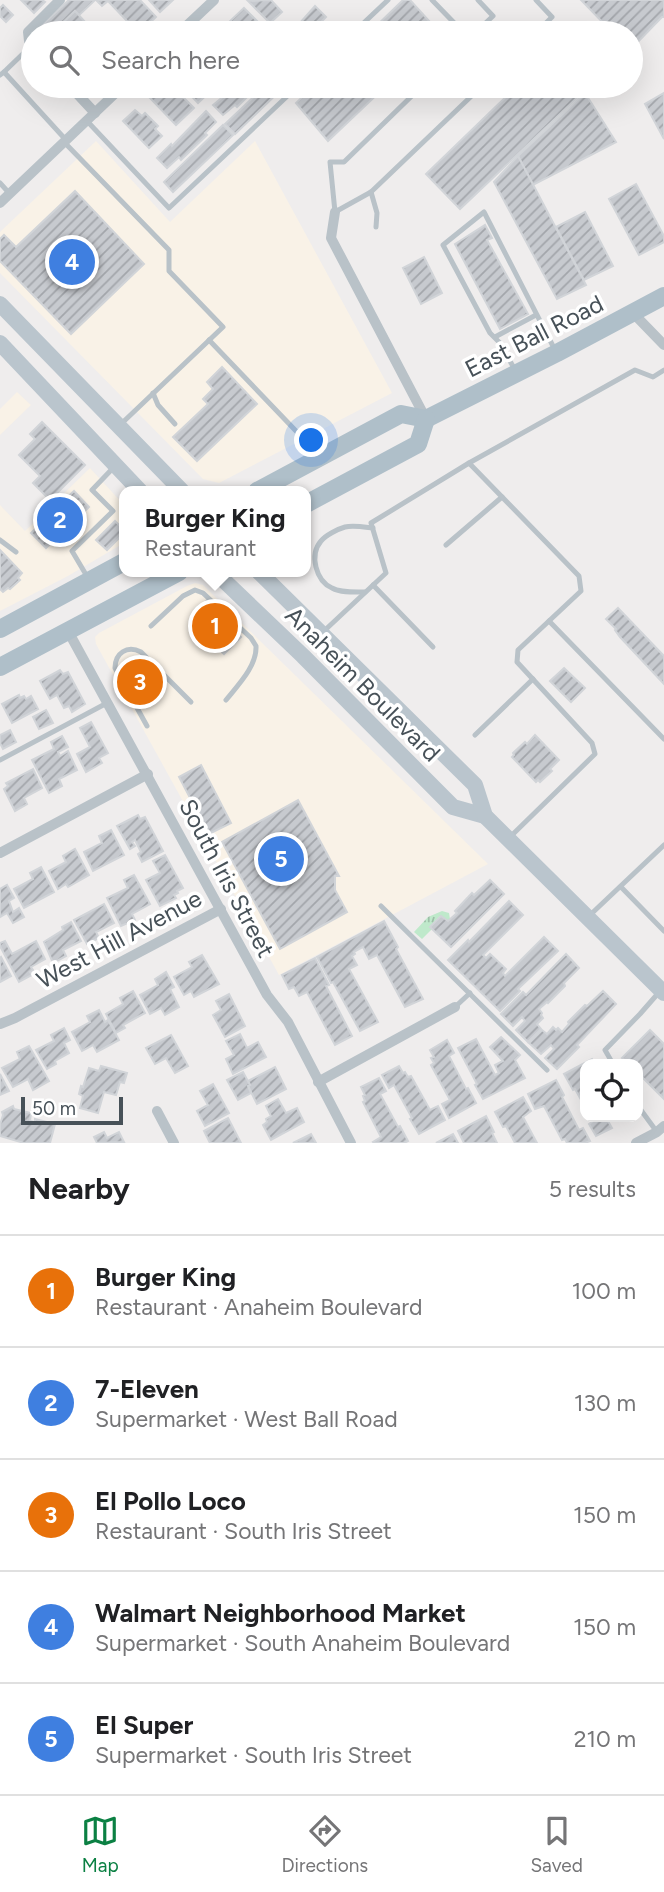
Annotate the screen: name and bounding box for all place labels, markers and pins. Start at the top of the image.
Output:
pin: 4 [49,236,95,288]
pin: 2 [37,494,83,546]
pin: 1 [192,600,238,652]
pin: 3 [117,656,163,708]
pin: 5 [258,833,304,885]

